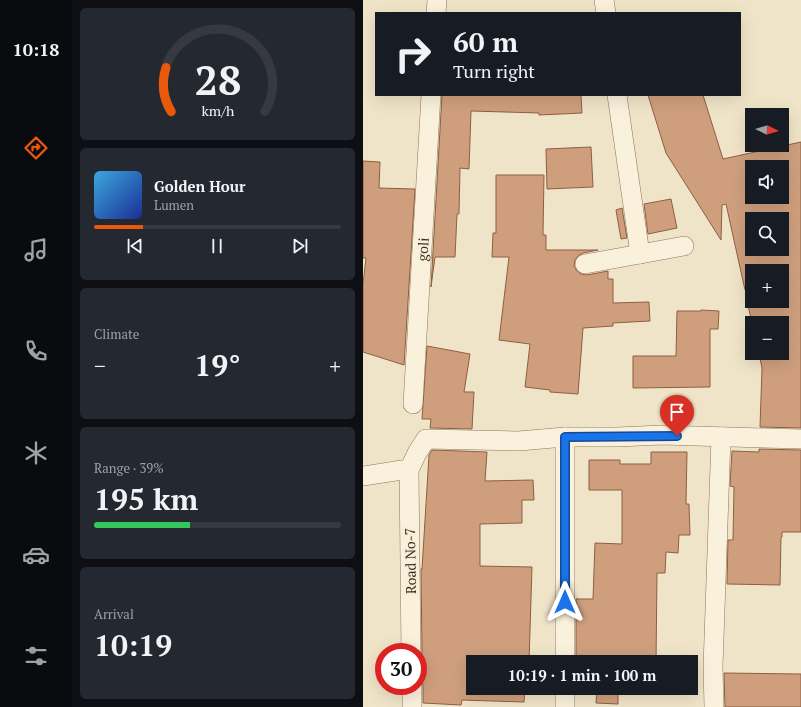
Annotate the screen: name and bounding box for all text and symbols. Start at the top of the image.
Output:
text: 60 m [453,23,518,60]
icon: right [387,28,439,80]
text: 10:18 [13,37,59,61]
text: 28 [194,52,241,107]
text: Turn right [453,59,535,83]
text: km/h [201,100,235,119]
north arrow [745,108,789,152]
map controls [745,108,789,360]
icon: directions [22,134,50,162]
button: sound [745,160,789,204]
text: Golden Hour [154,176,246,196]
text: Lumen [154,196,194,214]
button: search [745,212,789,256]
icon: previous [124,235,146,257]
icon: pause [206,235,228,257]
icon: next [289,235,311,257]
icon: music [22,236,50,264]
street label: goli [412,237,432,262]
button: + [745,264,789,308]
button: − [745,316,789,360]
text: Climate [94,325,139,343]
icon: phone [22,337,50,365]
text: 19° [194,345,241,385]
text: − [94,351,106,380]
text: + [329,351,341,380]
pin [660,395,694,436]
icon: arrive [666,401,688,423]
icon: climate [22,439,50,467]
text: Range · 39% [94,459,164,477]
text: 195 km [94,479,198,519]
street label: Road No-7 [400,528,420,594]
icon: car [22,541,50,569]
position arrow [544,581,586,623]
text: Arrival [94,605,134,623]
text: 10:19 [94,625,172,665]
icon: filters [22,642,50,670]
speed limit sign: 30 [375,643,427,695]
text: 10:19 · 1 min · 100 m [508,665,656,685]

